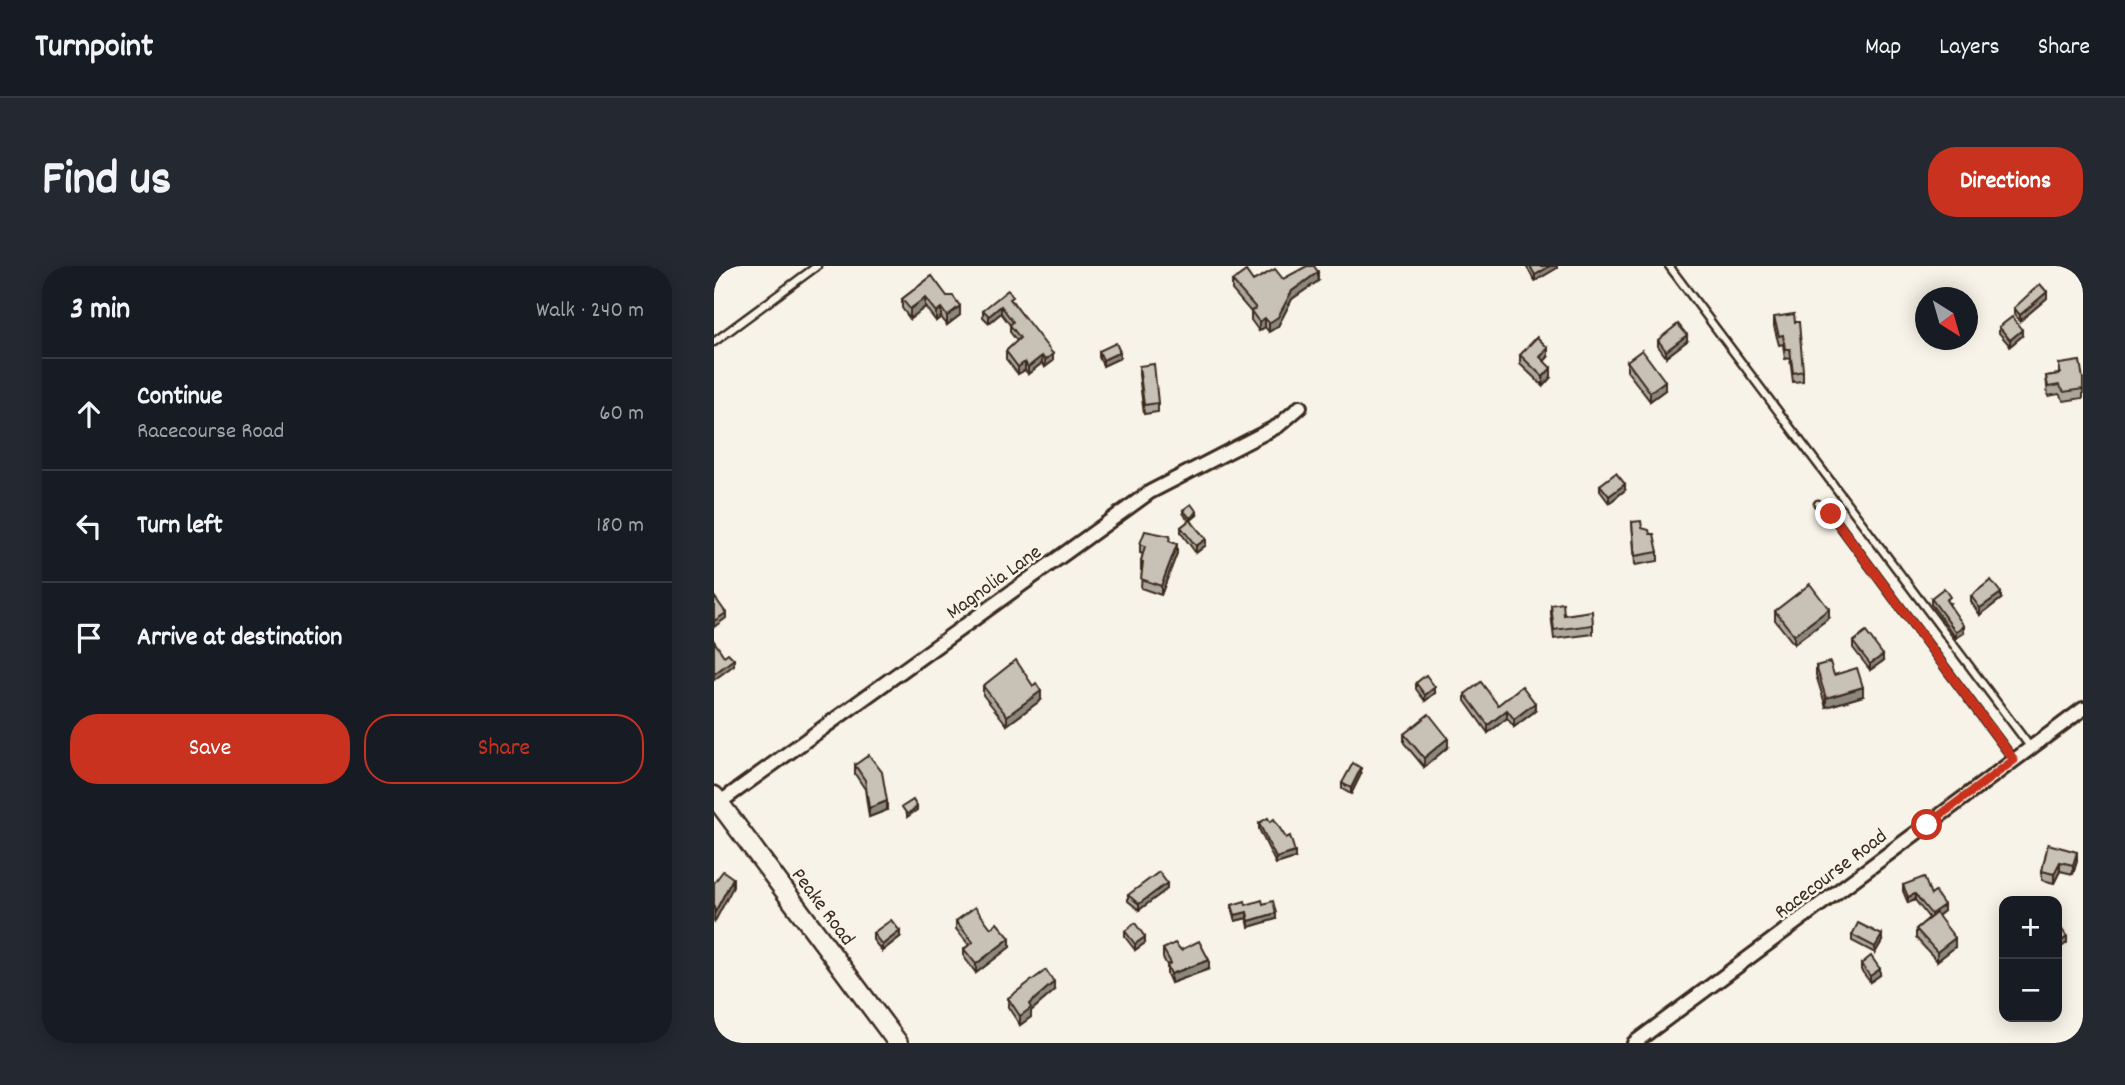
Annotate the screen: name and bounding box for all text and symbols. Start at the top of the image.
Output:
text: Turnpoint [35,25,153,72]
text: Map [1865,31,1901,65]
text: Layers [1939,31,2000,65]
text: Share [2038,31,2090,65]
text: Find us [42,147,171,217]
button: Directions [1928,147,2083,217]
north arrow [1915,287,1978,350]
text: 3 min [70,290,130,333]
text: Walk · 240 m [536,295,644,328]
text: Continue [137,379,222,416]
icon: ahead [70,395,108,433]
text: 60 m [599,398,644,431]
text: Racecourse Road [137,416,284,449]
route end [1815,498,1846,529]
icon: left [70,507,108,545]
text: Turn left [137,508,223,545]
text: 180 m [596,510,644,543]
street label: Magnolia Lane [941,539,1049,628]
icon: arrive [70,619,108,657]
text: Arrive at destination [137,620,342,657]
button: Save [70,714,350,784]
button: Share [364,714,644,784]
route start [1911,809,1942,840]
street label: Racecourse Road [1769,823,1895,928]
street label: Peake Road [782,863,861,953]
map controls [1999,896,2062,1022]
button: + [1999,896,2062,959]
button: − [1999,959,2062,1022]

